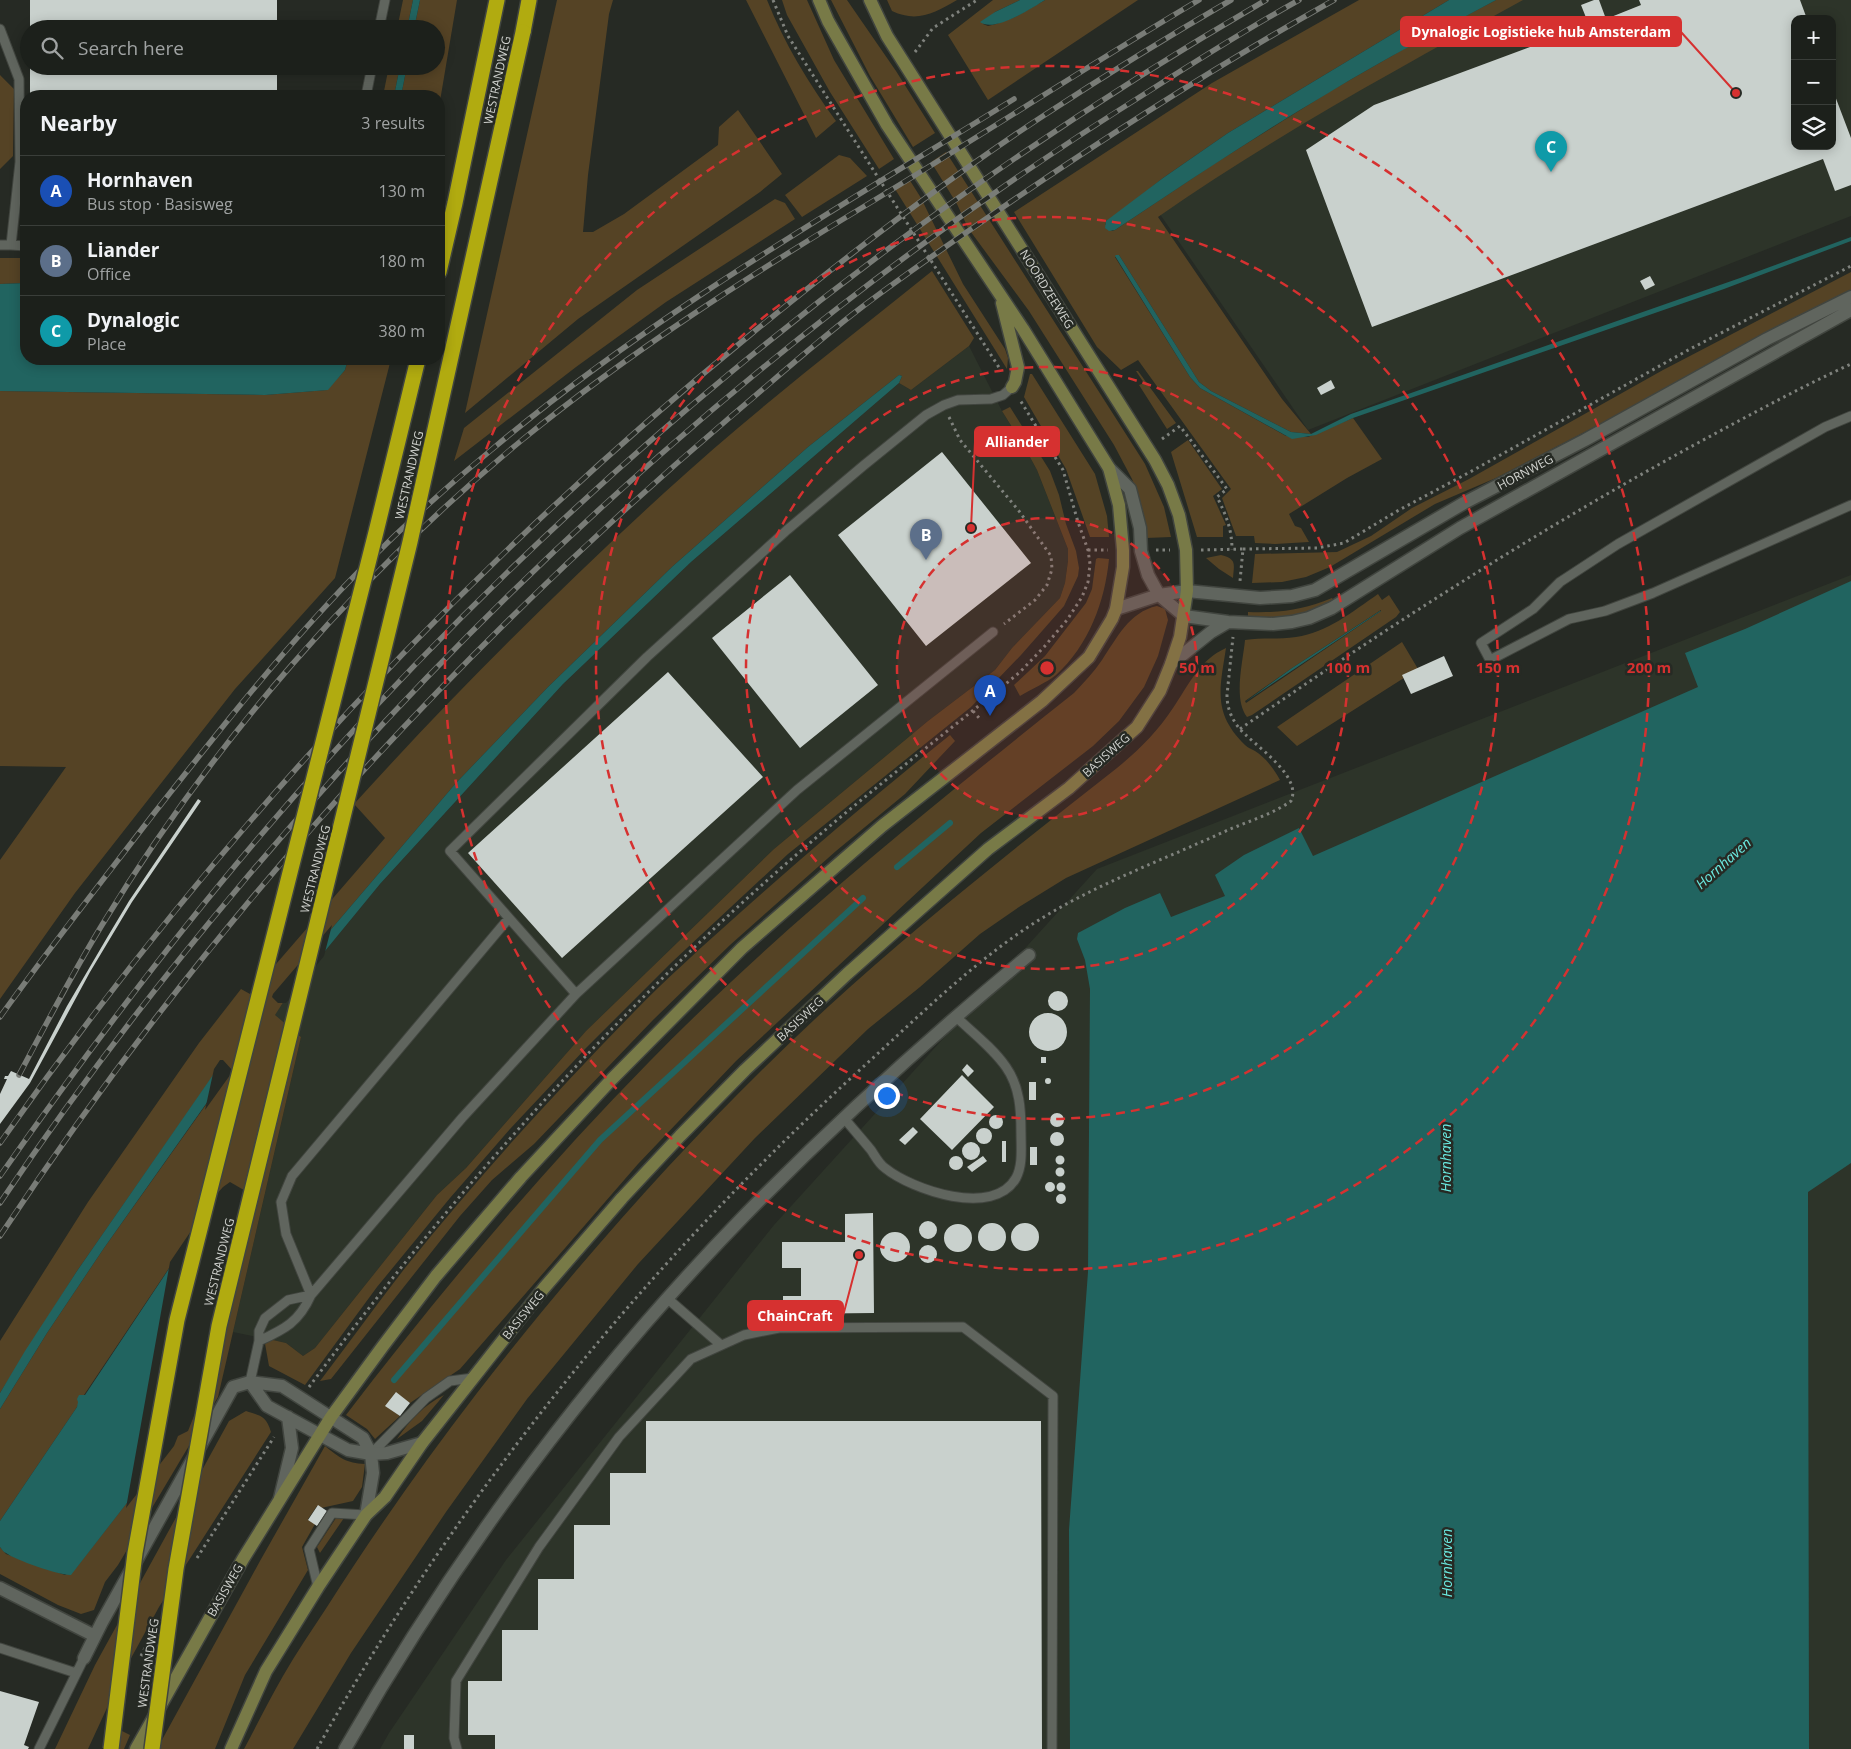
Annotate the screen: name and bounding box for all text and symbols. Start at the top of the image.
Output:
map controls [1791,15,1836,150]
button: + [1791,15,1836,60]
callout: Dynalogic Logistieke hub Amsterdam [1401,17,1681,46]
search box [20,20,445,75]
text: Dynalogic Logistieke hub Amsterdam [1411,22,1671,41]
icon: search [38,34,66,62]
street label: WESTRANDWEG [479,34,515,126]
text: Search here [78,35,184,61]
button: − [1791,60,1836,105]
button: layers [1791,105,1836,150]
text: Nearby [40,109,117,137]
text: 3 results [361,112,425,134]
pin: C [1535,131,1567,172]
text: Hornhaven [87,167,193,193]
text: A [50,180,62,202]
text: 130 m [379,180,425,202]
text: Bus stop · Basisweg [87,193,233,215]
text: Liander [87,237,159,263]
street label: NOORDZEEWEG [1016,246,1078,332]
text: B [51,250,61,272]
text: 180 m [379,250,425,272]
text: Office [87,263,131,285]
text: Dynalogic [87,307,180,333]
text: C [51,320,61,342]
text: 380 m [379,320,425,342]
text: Place [87,333,126,355]
callout: Alliander [975,427,1059,456]
street label: WESTRANDWEG [391,429,427,521]
text: Alliander [985,432,1049,451]
street label: HORNWEG [1494,450,1556,494]
pin: B [910,519,942,560]
text: 50 m [1179,657,1215,677]
text: 100 m [1326,657,1370,677]
text: 150 m [1476,657,1520,677]
text: 200 m [1627,657,1671,677]
centre of rings [1038,659,1056,677]
pin: A [974,675,1006,716]
street label: BASISWEG [1079,729,1133,781]
street label: WESTRANDWEG [296,823,334,915]
water label: Hornhaven [1691,833,1755,893]
street label: BASISWEG [773,993,827,1045]
your location [874,1083,900,1109]
water label: Hornhaven [1436,1124,1455,1192]
street label: WESTRANDWEG [200,1216,238,1308]
street label: BASISWEG [498,1287,548,1343]
callout: ChainCraft [748,1301,843,1330]
text: ChainCraft [757,1306,833,1325]
water label: Hornhaven [1437,1529,1456,1597]
street label: BASISWEG [203,1560,247,1620]
street label: WESTRANDWEG [133,1617,163,1709]

